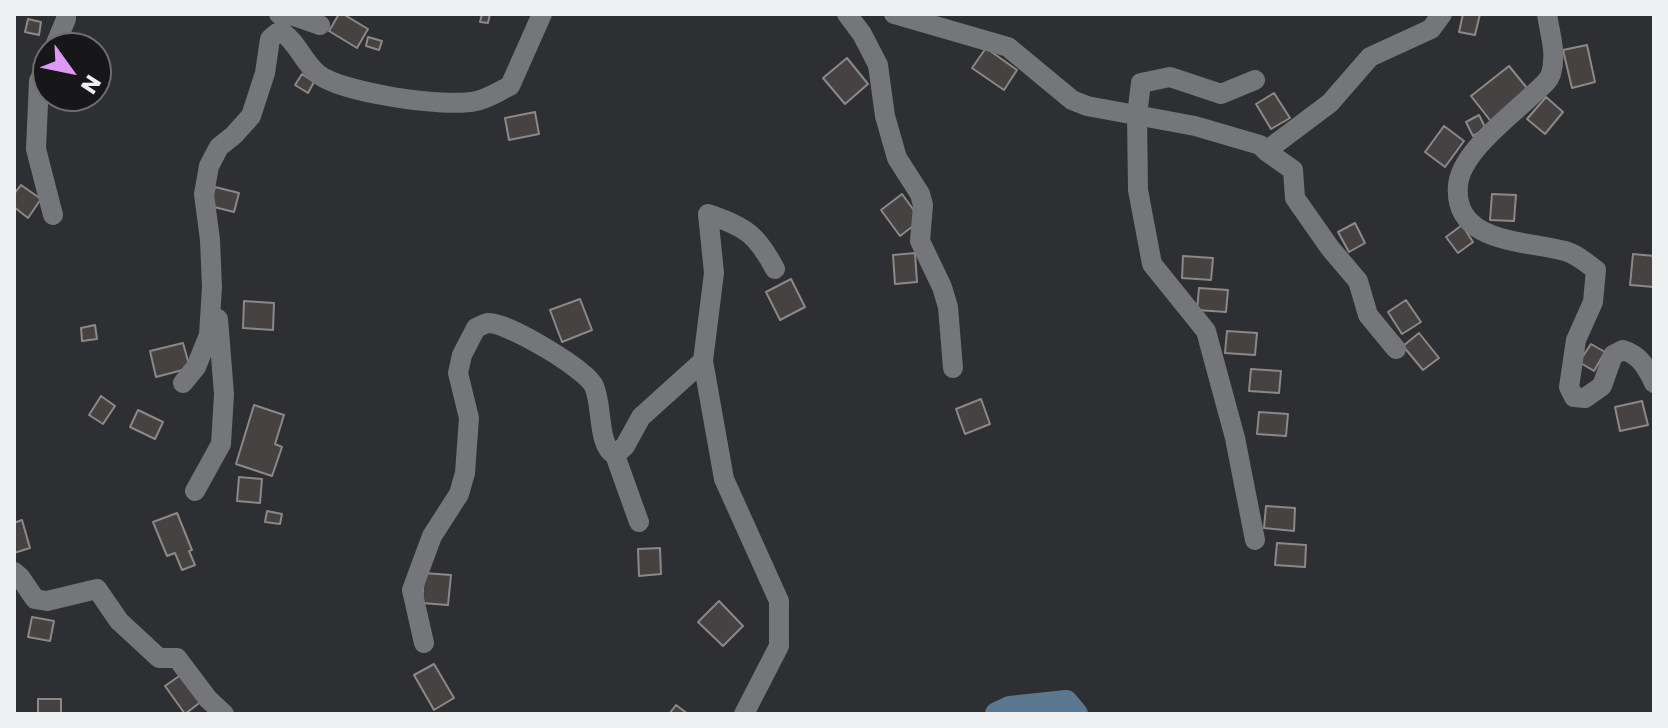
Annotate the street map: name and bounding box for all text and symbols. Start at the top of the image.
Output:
north arrow [32,32,112,112]
text: N [73,69,108,100]

